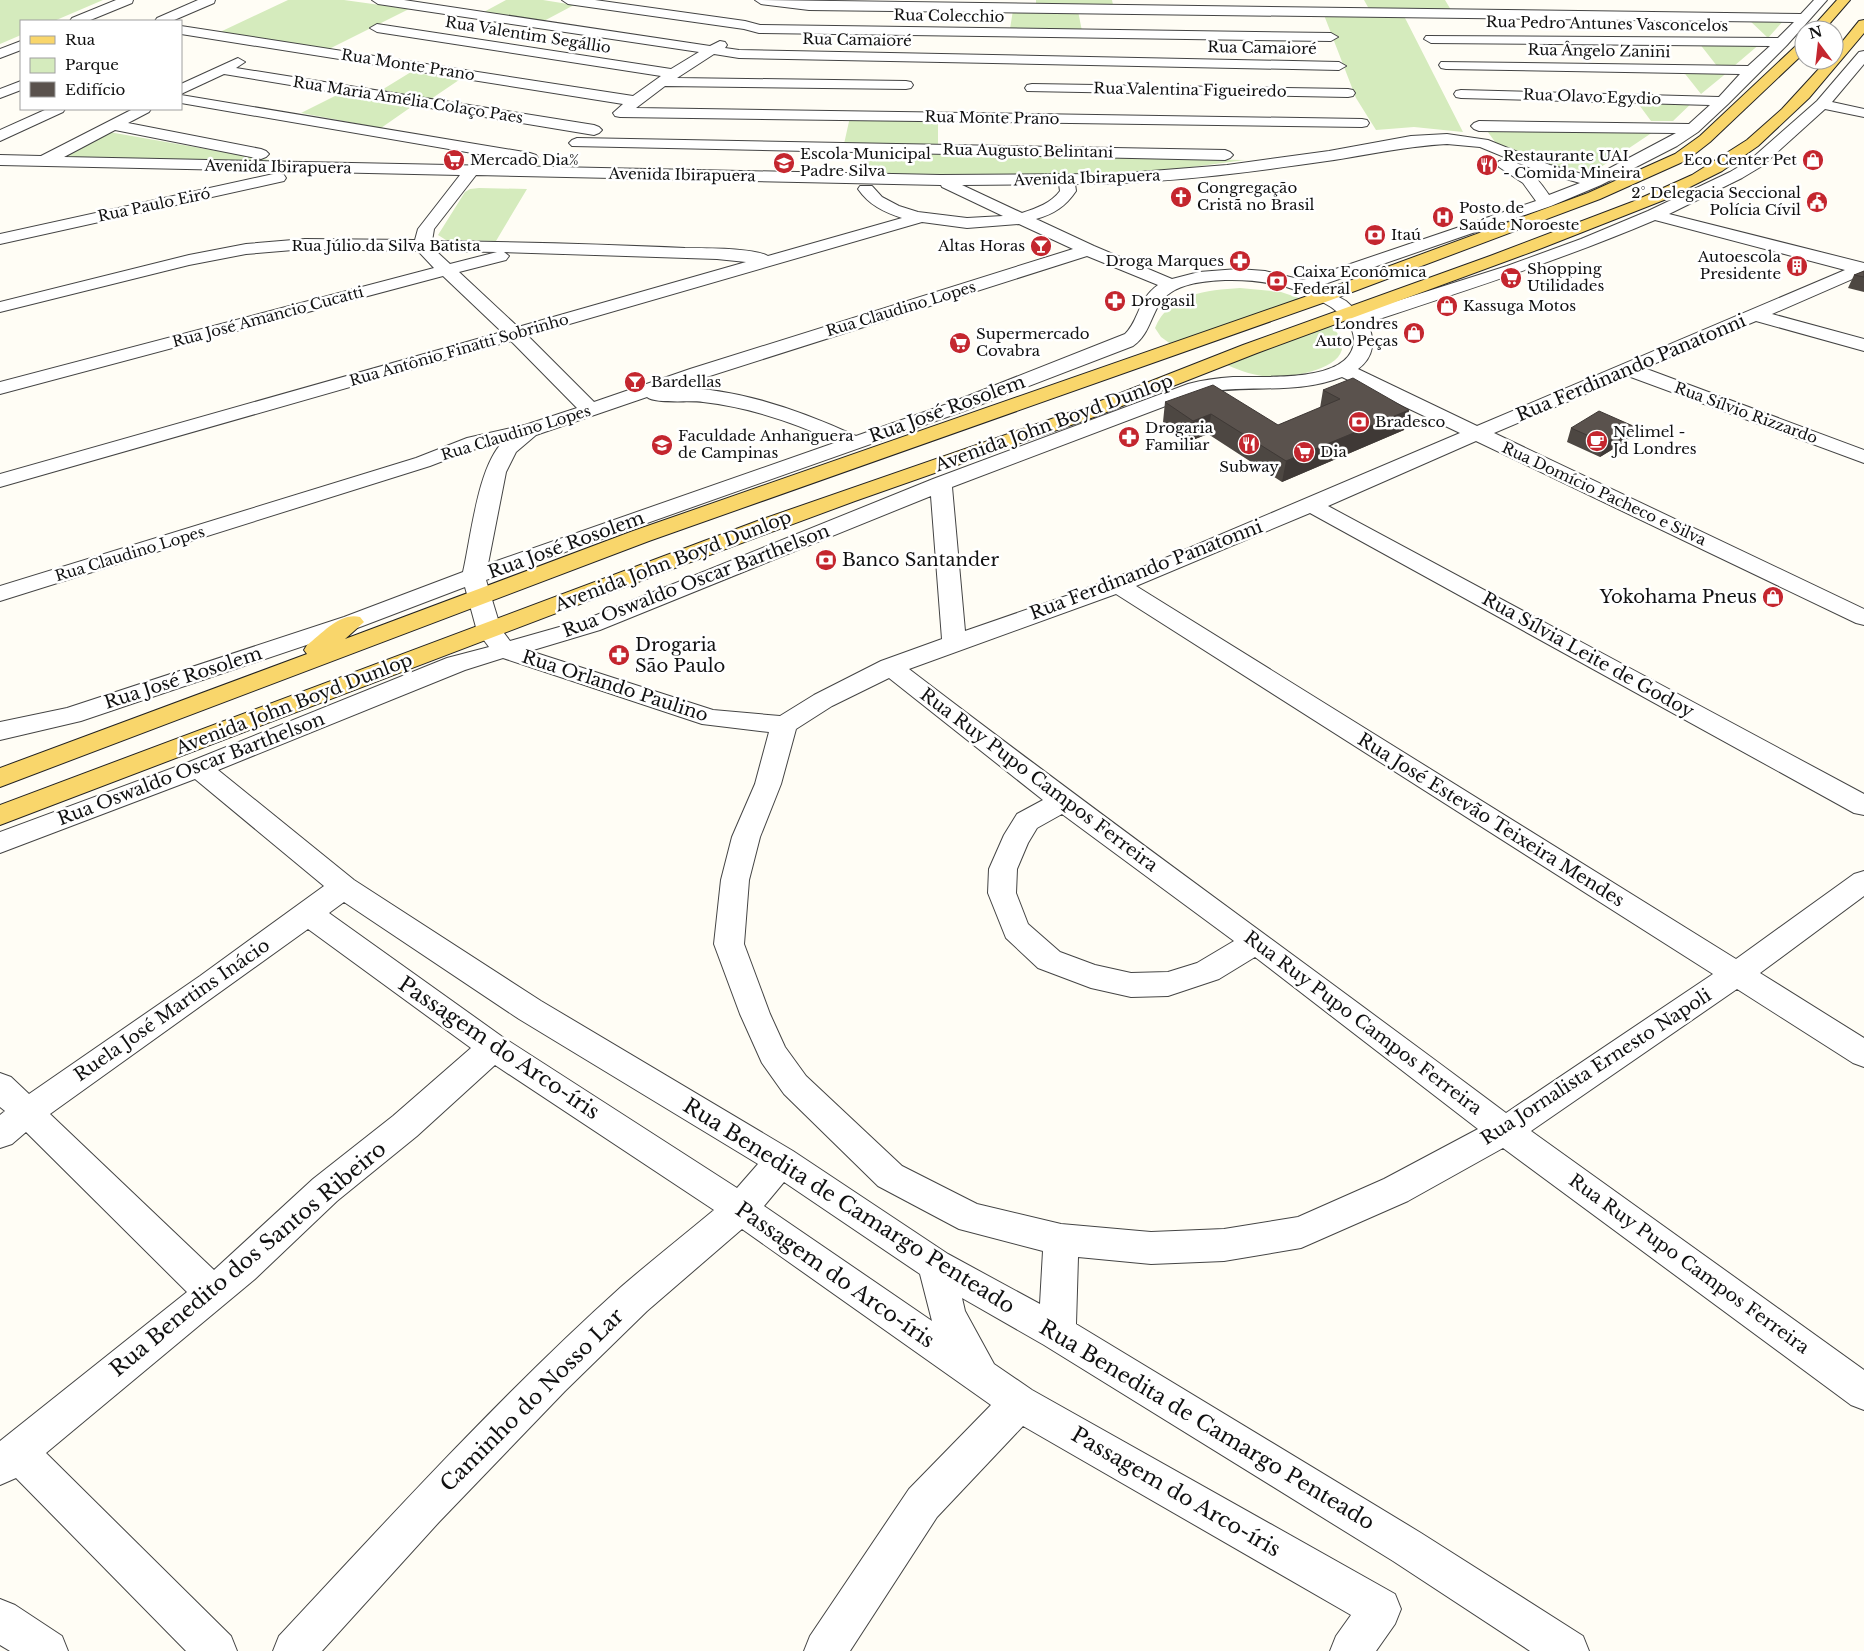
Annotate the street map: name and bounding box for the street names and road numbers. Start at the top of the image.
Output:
street label: Rua Colecchio [893,5,1005,26]
street label: Rua Valentim Segállio [444,12,613,57]
street label: Rua Pedro Antunes Vasconcelos [1486,12,1728,35]
street label: Rua Camaioré [802,29,912,50]
street label: Rua Camaioré [1207,37,1317,58]
street label: Rua Ângelo Zanini [1527,40,1671,61]
street label: Rua Monte Prano [340,45,476,84]
street label: Rua Maria Amélia Colaço Paes [292,72,525,127]
street label: Rua Valentina Figueiredo [1093,78,1287,101]
street label: Rua Olavo Egydio [1523,85,1662,108]
street label: Rua Monte Prano [924,107,1060,128]
street label: Rua Augusto Belintani [943,140,1113,161]
street label: Avenida Ibirapuera [203,156,352,177]
street label: Avenida Ibirapuera [607,164,756,185]
street label: Avenida Ibirapuera [1012,165,1161,190]
street label: Rua Paulo Eiró [96,183,212,226]
street label: Rua Júlio da Silva Batista [291,236,481,255]
street label: Rua Claudino Lopes [824,277,978,340]
street label: Rua José Amancio Cucatti [170,282,366,351]
street label: Rua Antônio Finatti Sobrinho [347,309,571,390]
street label: Rua Ferdinando Panatonni [1513,310,1749,426]
street label: Avenida John Boyd Dunlop [931,370,1176,477]
street label: Rua José Rosolem [866,371,1028,447]
street label: Rua Sílvio Rizzardo [1672,378,1821,447]
street label: Rua Claudino Lopes [439,401,593,464]
street label: Rua Domício Pacheco e Silva [1499,438,1710,550]
street label: Avenida John Boyd Dunlop [551,506,794,617]
street label: Rua José Rosolem [485,507,647,583]
street label: Rua Ferdinando Panatonni [1027,515,1265,625]
street label: Rua Oswaldo Oscar Barthelson [559,520,833,642]
street label: Rua Claudino Lopes [53,522,207,585]
street label: Rua Sílvia Leite de Godoy [1478,588,1698,723]
street label: Rua José Rosolem [101,642,265,714]
street label: Rua Orlando Paulino [519,645,711,727]
street label: Avenida John Boyd Dunlop [172,649,415,760]
street label: Rua Ruy Pupo Campos Ferreira [916,683,1162,877]
street label: Rua Oswaldo Oscar Barthelson [54,708,328,830]
street label: Rua José Estevão Teixeira Mendes [1353,728,1629,912]
street label: Rua Ruy Pupo Campos Ferreira [1240,926,1486,1120]
street label: Ruela José Martins Inácio [70,934,274,1086]
street label: Passagem do Arco-íris [393,971,605,1125]
street label: Rua Jornalista Ernesto Napoli [1477,984,1715,1150]
street label: Rua Benedita de Camargo Penteado [678,1093,1020,1319]
street label: Rua Benedito dos Santos Ribeiro [105,1136,391,1382]
street label: Rua Ruy Pupo Campos Ferreira [1564,1169,1814,1359]
street label: Passagem do Arco-íris [730,1196,940,1354]
street label: Caminho do Nosso Lar [435,1303,629,1497]
street label: Rua Benedita de Camargo Penteado [1035,1314,1379,1536]
street label: Passagem do Arco-íris [1067,1421,1285,1563]

